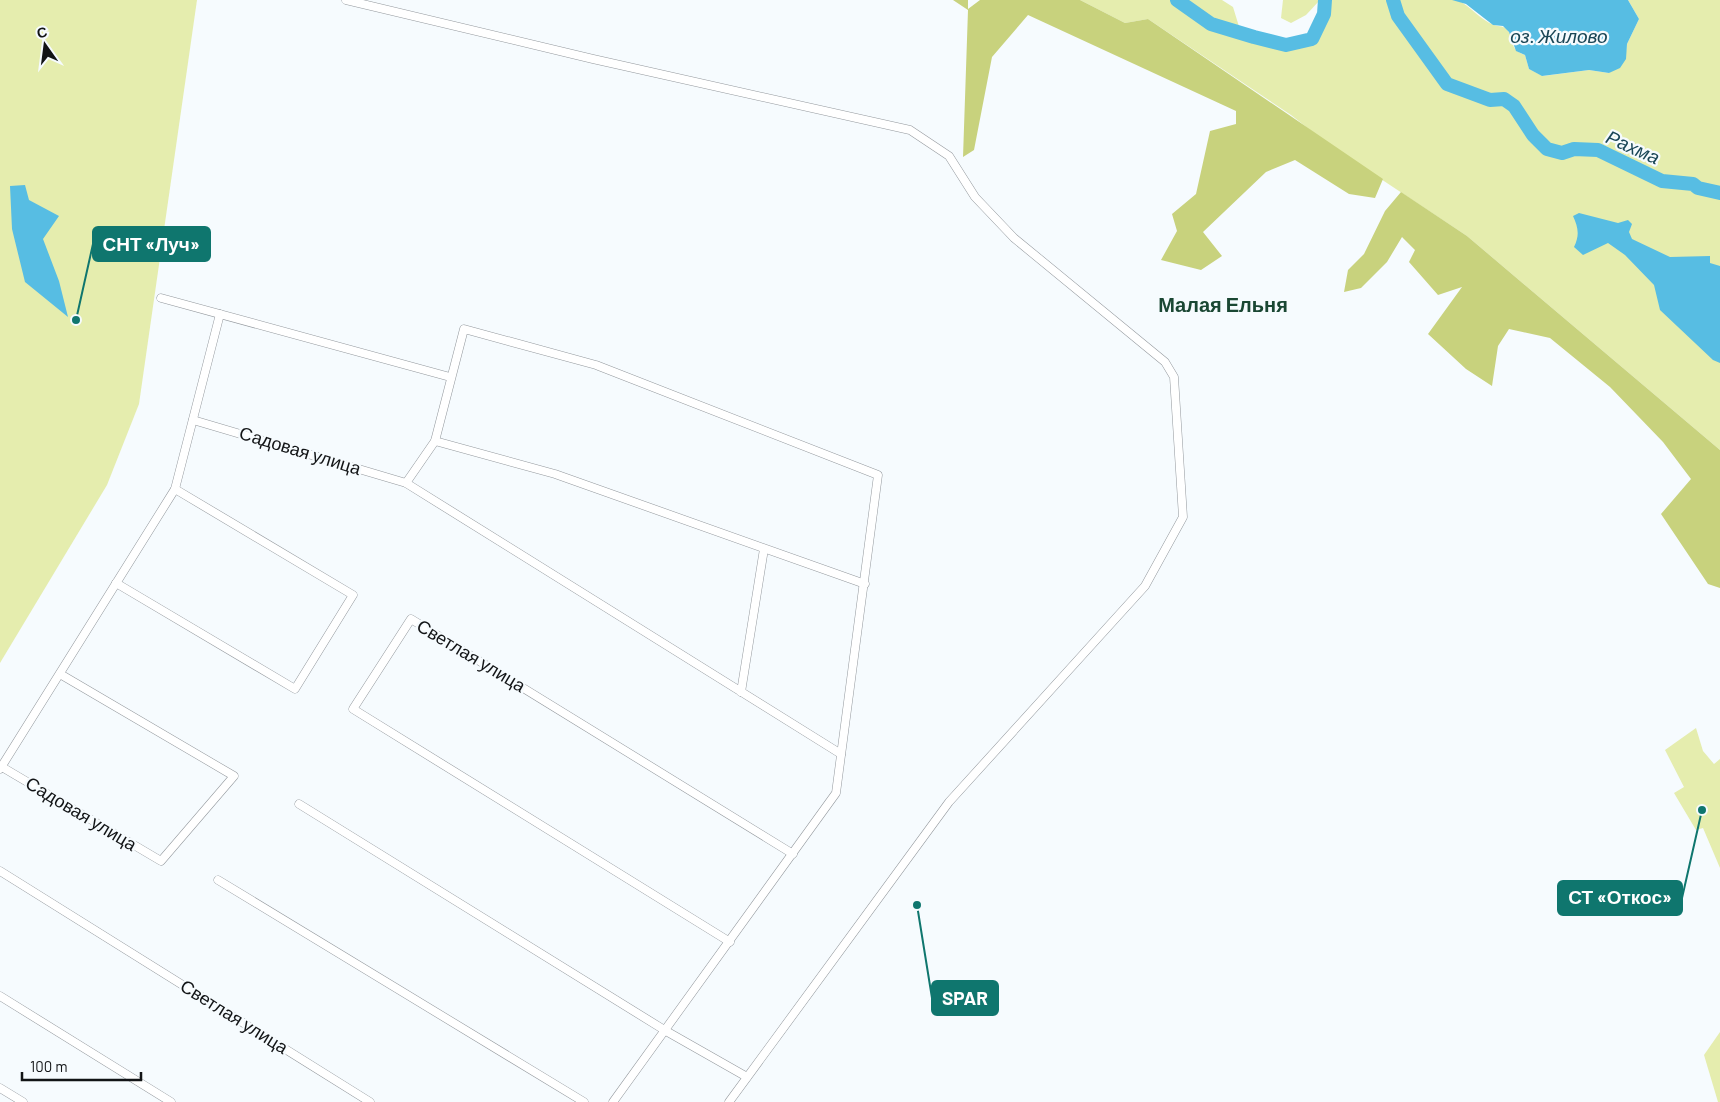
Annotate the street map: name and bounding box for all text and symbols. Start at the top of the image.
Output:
north arrow [20,20,70,70]
text: С [35,22,49,41]
water label: оз. Жилово [1510,24,1608,47]
water label: Рахма [1603,125,1664,169]
callout: СНТ «Луч» [93,227,210,261]
text: СНТ «Луч» [102,232,200,255]
district label: Малая Ельня [1158,292,1288,316]
street label: Садовая улица [237,421,365,479]
street label: Светлая улица [413,614,531,697]
street label: Садовая улица [22,771,142,856]
callout: СТ «Откос» [1558,881,1682,915]
text: СТ «Откос» [1568,885,1672,908]
street label: Светлая улица [177,974,293,1059]
callout: SPAR [932,981,998,1015]
text: SPAR [942,986,988,1009]
scale bar [22,1050,141,1082]
text: 100 m [30,1057,68,1075]

